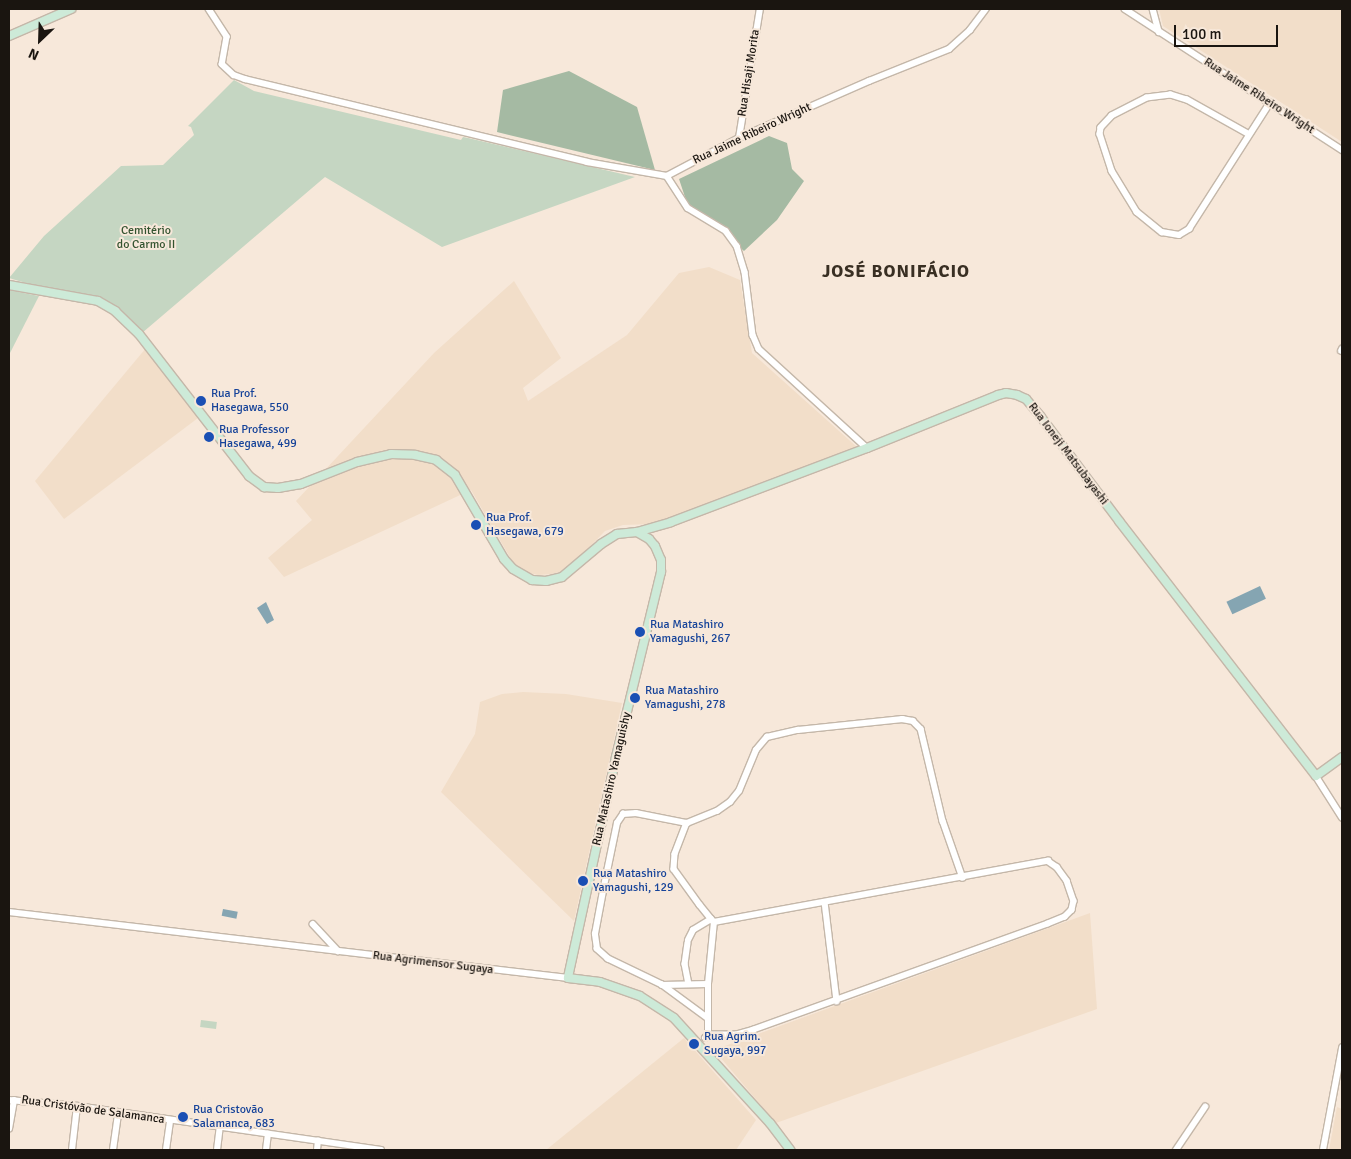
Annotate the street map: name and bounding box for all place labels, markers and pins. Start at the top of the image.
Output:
place label: Rua Prof. Hasegawa, 550 [211,387,289,415]
marker: Rua Prof. Hasegawa, 550 [195,395,207,407]
place label: Rua Professor Hasegawa, 499 [219,423,297,451]
marker: Rua Professor Hasegawa, 499 [203,431,215,443]
place label: Rua Prof. Hasegawa, 679 [486,511,564,539]
marker: Rua Prof. Hasegawa, 679 [470,519,482,531]
place label: Rua Matashiro Yamagushi, 267 [650,618,730,646]
marker: Rua Matashiro Yamagushi, 267 [634,626,646,638]
place label: Rua Matashiro Yamagushi, 278 [645,684,725,712]
marker: Rua Matashiro Yamagushi, 278 [629,692,641,704]
place label: Rua Matashiro Yamagushi, 129 [593,867,673,895]
marker: Rua Matashiro Yamagushi, 129 [577,875,589,887]
place label: Rua Agrim. Sugaya, 997 [704,1030,766,1058]
marker: Rua Agrim. Sugaya, 997 [688,1038,700,1050]
place label: Rua Cristovão Salamanca, 683 [193,1103,275,1131]
marker: Rua Cristovão Salamanca, 683 [177,1111,189,1123]

